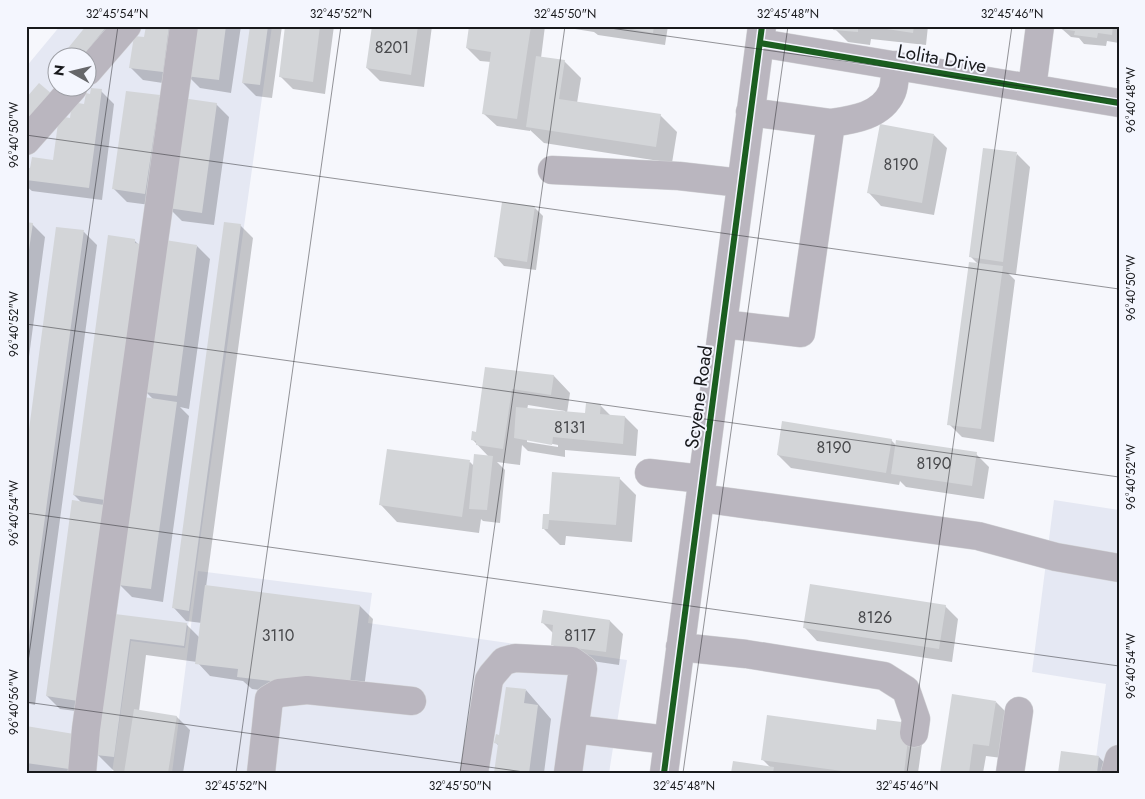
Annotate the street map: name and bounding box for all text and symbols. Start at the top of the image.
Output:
text: 32°45'54"N [86,5,148,23]
text: 32°45'52"N [310,5,372,23]
text: 32°45'50"N [534,5,596,23]
text: 32°45'48"N [757,5,819,23]
text: 32°45'46"N [981,5,1043,23]
house number: 8201 [375,36,409,59]
street label: Lolita Drive [895,37,989,80]
north arrow [48,48,98,98]
text: N [48,63,70,77]
text: 96°40'48"W [1122,67,1140,133]
text: 96°40'50"W [5,102,23,168]
house number: 8190 [884,153,918,176]
text: 96°40'50"W [1122,255,1140,321]
text: 96°40'52"W [5,291,23,357]
street label: Scyene Road [678,344,719,450]
house number: 8131 [554,416,586,439]
house number: 8190 [817,436,851,459]
text: 96°40'52"W [1122,444,1140,510]
house number: 8190 [917,452,951,475]
text: 96°40'54"W [5,480,23,546]
house number: 8126 [858,606,892,629]
house number: 3110 [262,624,294,647]
house number: 8117 [564,624,596,647]
text: 96°40'54"W [1122,633,1140,699]
text: 96°40'56"W [5,669,23,735]
text: 32°45'52"N [205,777,267,795]
text: 32°45'50"N [429,777,491,795]
text: 32°45'48"N [653,777,715,795]
text: 32°45'46"N [876,777,938,795]

